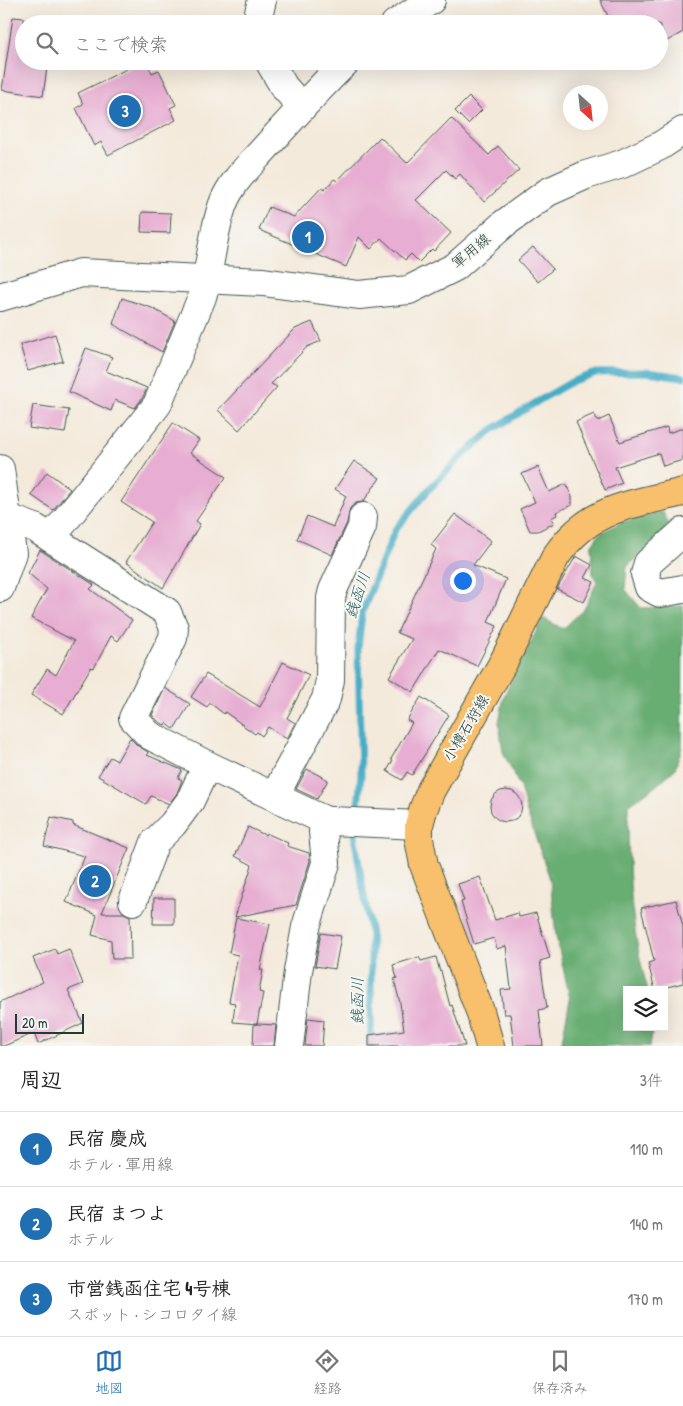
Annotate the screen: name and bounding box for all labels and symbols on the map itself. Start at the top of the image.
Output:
north arrow [563,85,608,130]
pin: 3 [109,92,141,130]
pin: 1 [292,218,324,256]
street label: 軍用線 [447,228,495,273]
your location [450,568,476,594]
water label: 銭函川 [339,569,375,621]
street label: 小樽石狩線 [437,690,494,765]
pin: 2 [79,862,111,900]
water label: 銭函川 [346,977,368,1025]
scale bar [15,1011,84,1034]

